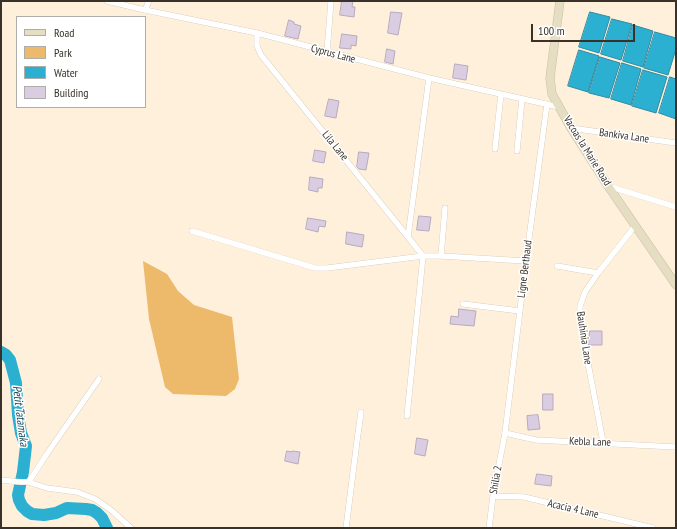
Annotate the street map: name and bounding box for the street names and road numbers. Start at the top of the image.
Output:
street label: Cyprus Lane [309,42,357,66]
street label: Vacoas la Marie Road [560,114,614,188]
street label: Bankiva Lane [598,126,650,146]
street label: Lila Lane [319,128,351,164]
street label: Ligne Berthaud [515,239,535,299]
street label: Bauhinia Lane [573,310,595,366]
street label: Kebla Lane [569,435,611,449]
street label: Shilia 2 [487,465,505,495]
street label: Acacia 4 Lane [546,497,600,521]

